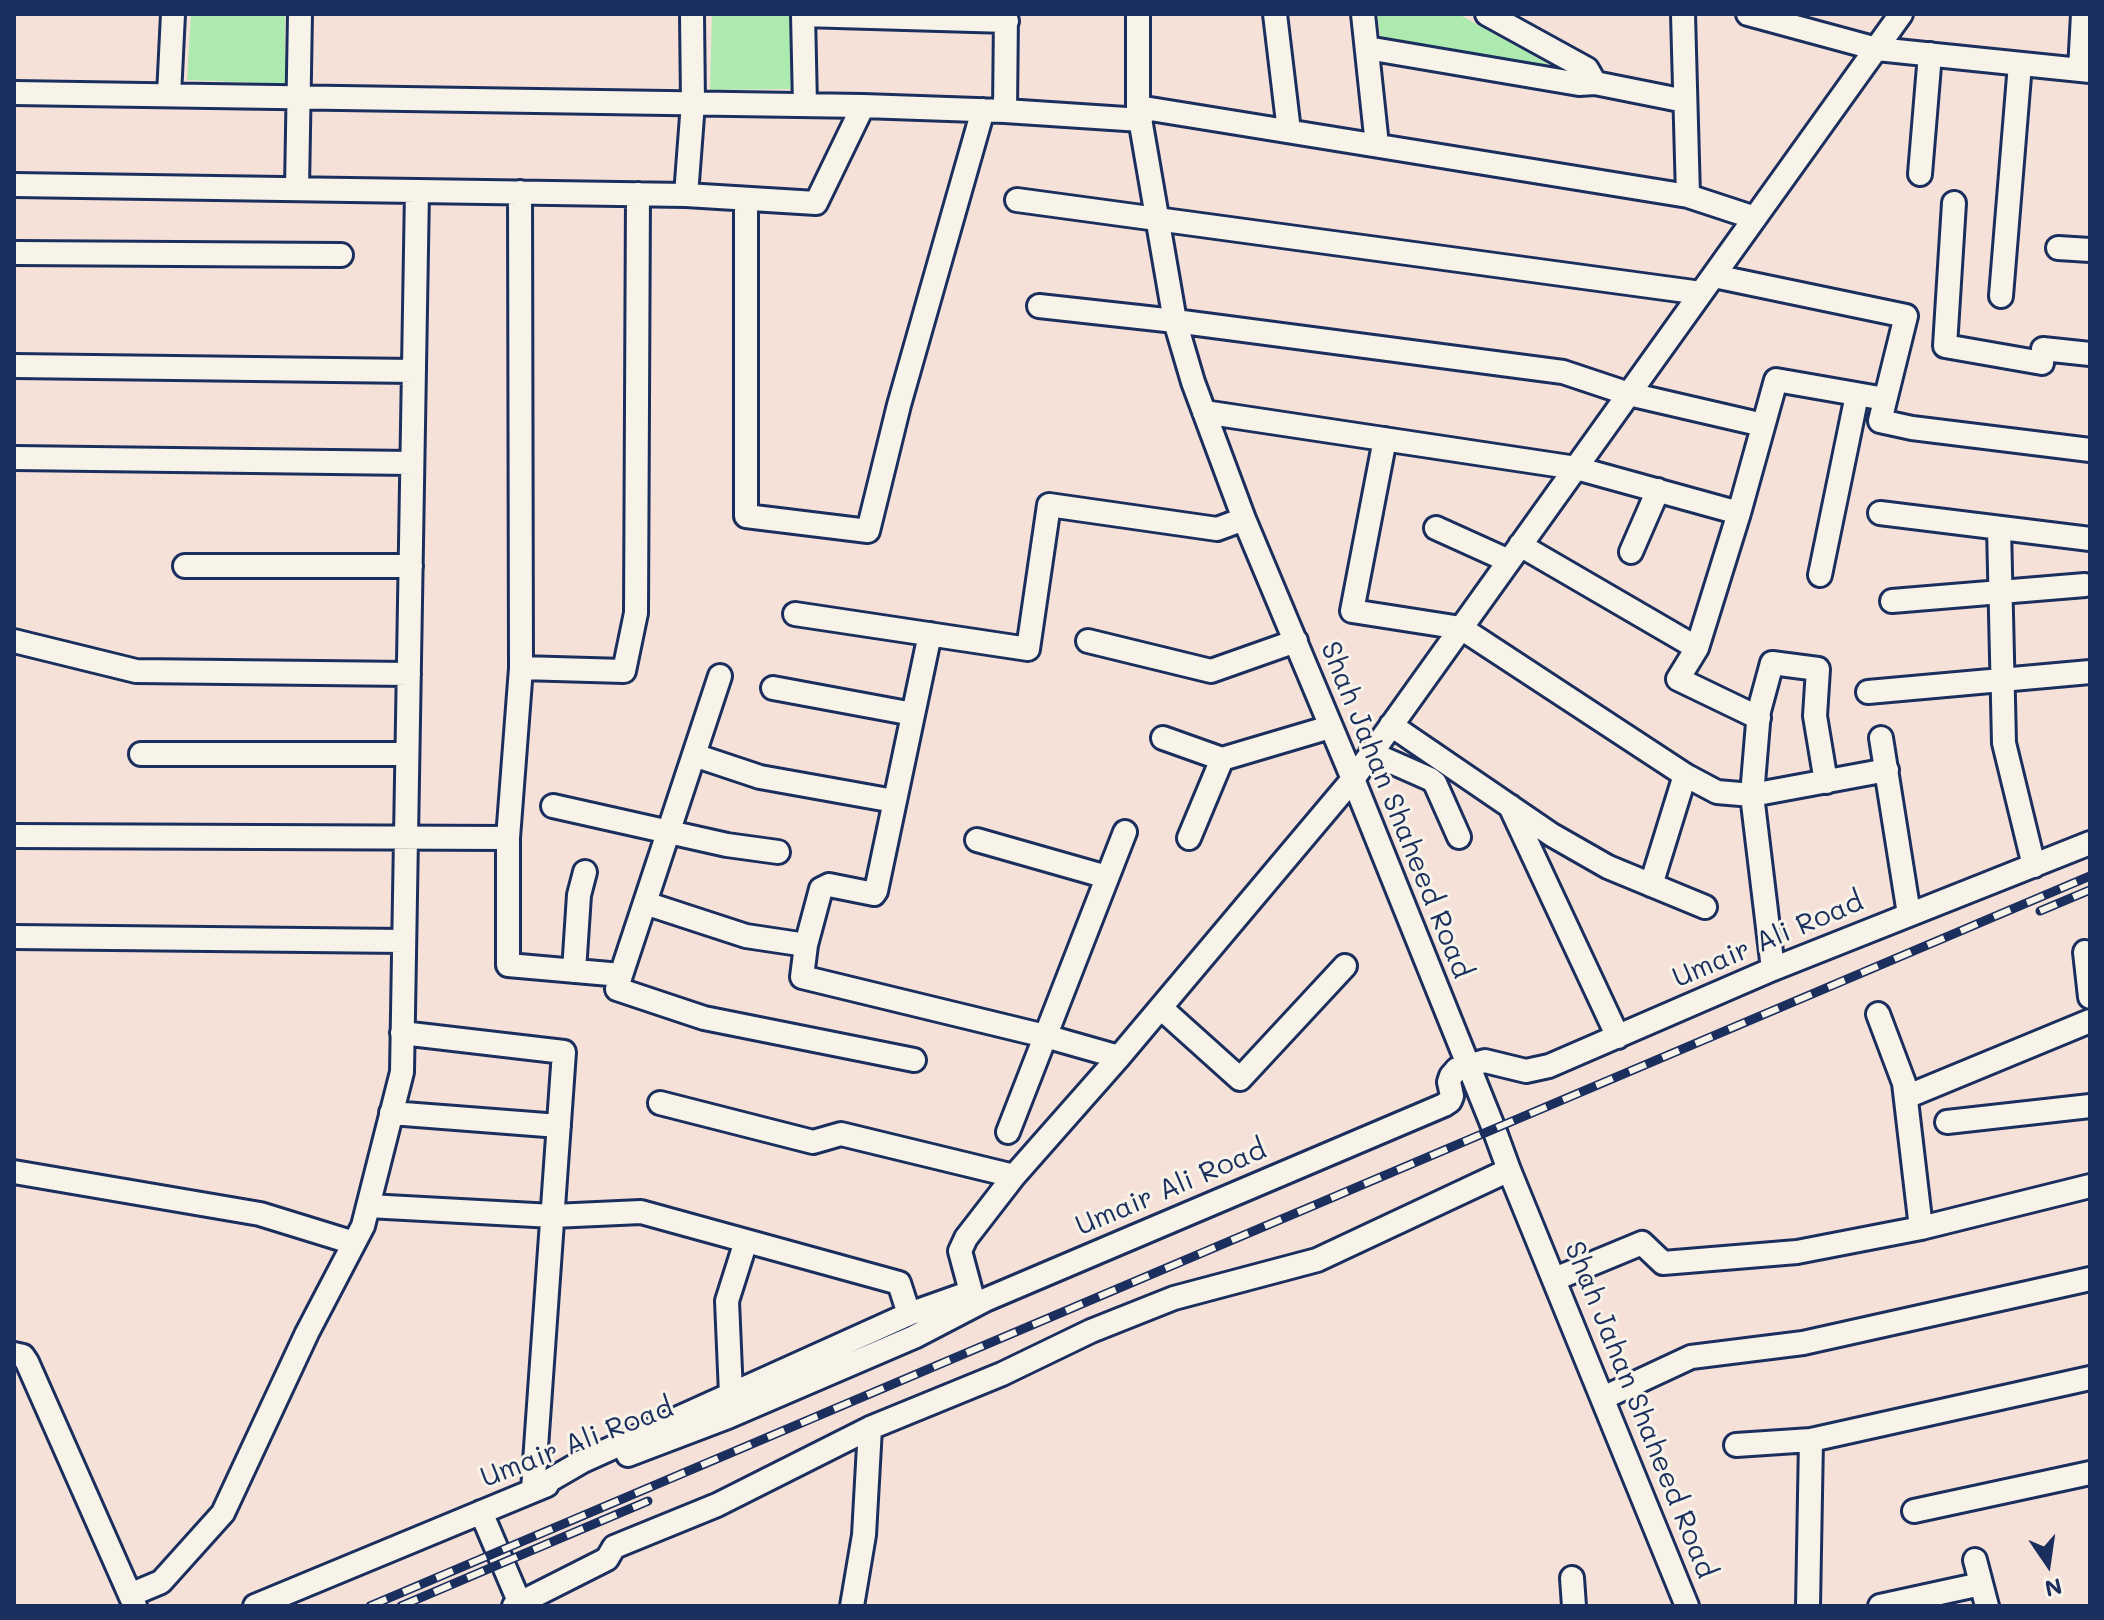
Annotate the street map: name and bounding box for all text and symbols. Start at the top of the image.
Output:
street label: Shah Jahan Shaheed Road [1313,637,1479,983]
street label: Umair Ali Road [1668,885,1868,995]
street label: Umair Ali Road [1071,1133,1271,1243]
street label: Shah Jahan Shaheed Road [1557,1237,1723,1583]
street label: Umair Ali Road [476,1391,678,1495]
north arrow [2008,1524,2088,1604]
text: N [2042,1572,2065,1604]

